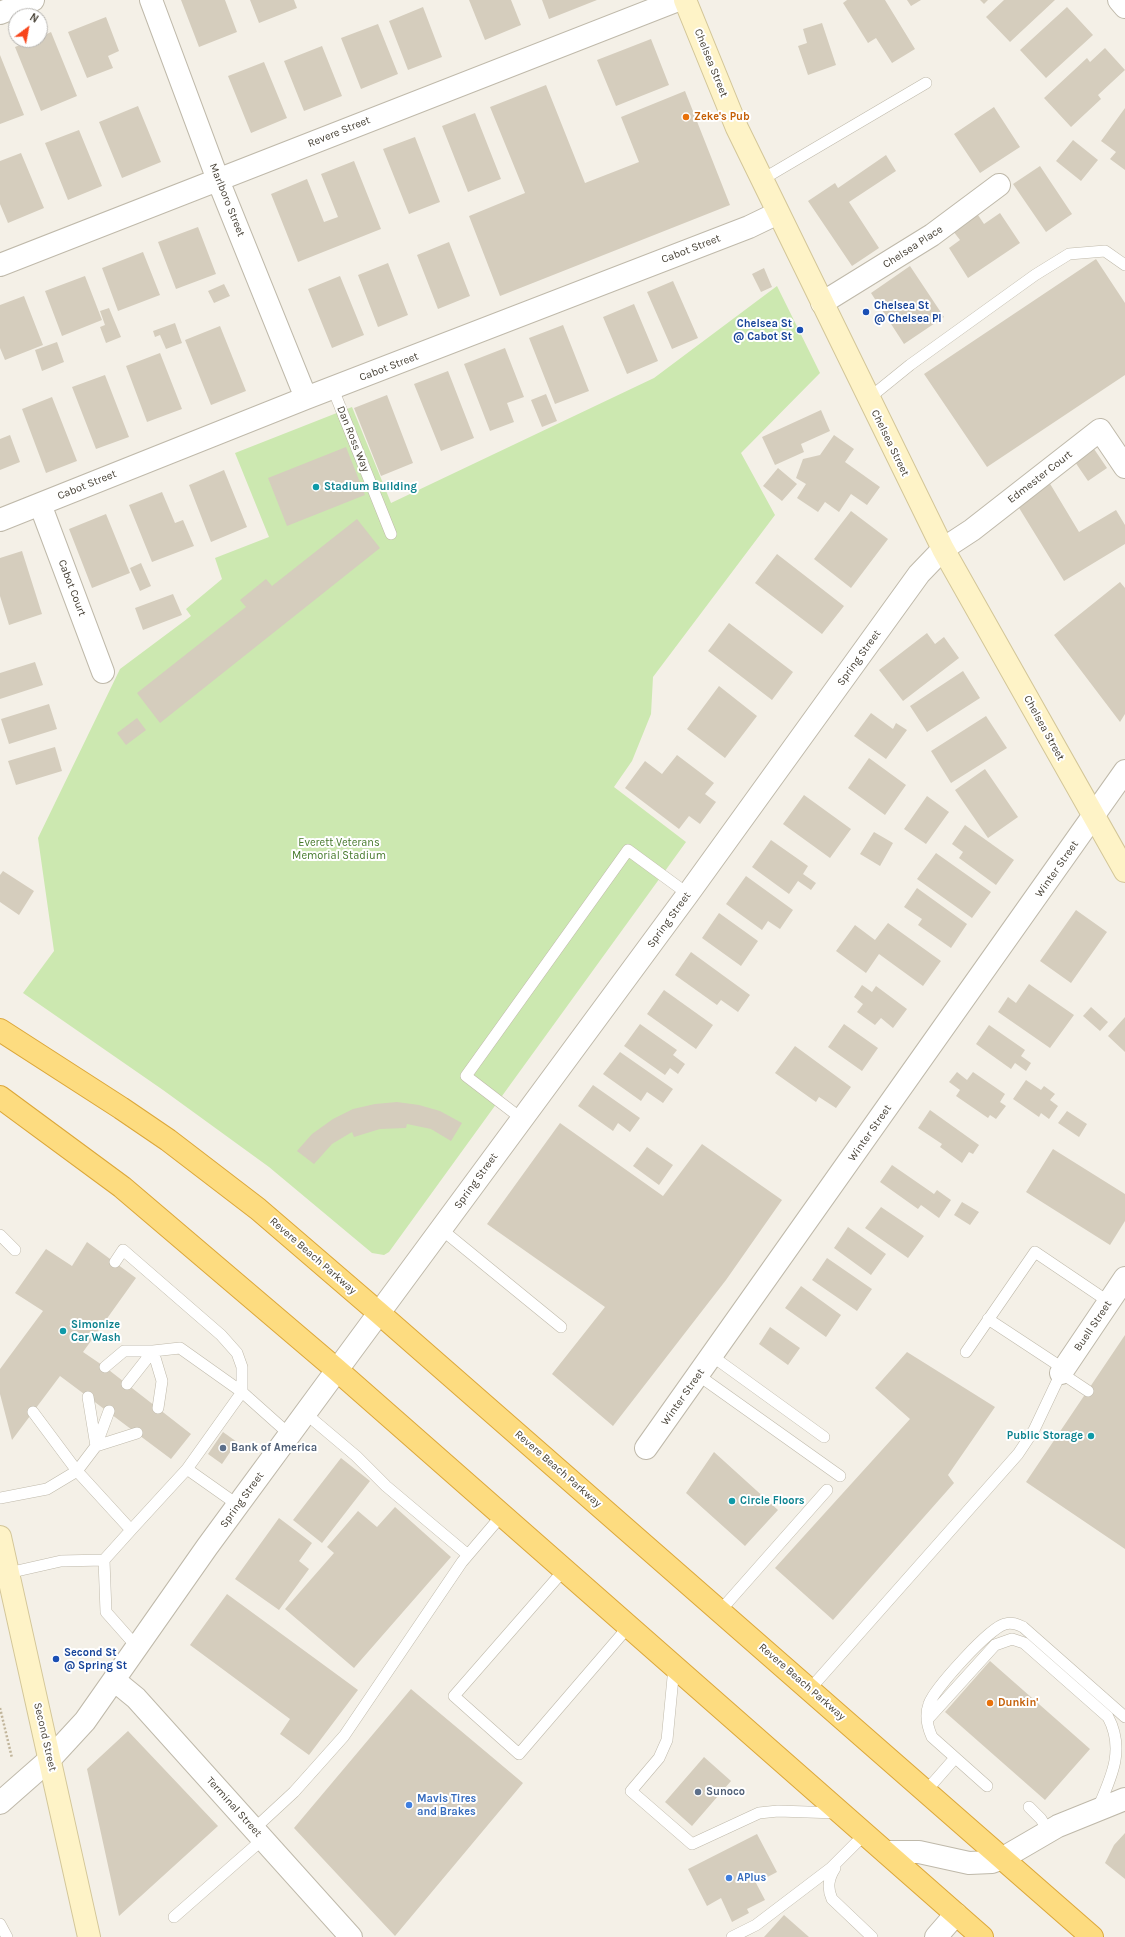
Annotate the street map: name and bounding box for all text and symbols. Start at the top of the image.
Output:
north arrow [8,8,48,48]
text: N [27,11,41,26]
street label: Chelsea Street [691,27,731,99]
place label: Zeke's Pub [694,110,750,124]
marker: Zeke's Pub [681,112,691,122]
street label: Revere Street [306,114,372,150]
street label: Marlboro Street [206,161,248,239]
street label: Chelsea Place [881,223,945,271]
street label: Cabot Street [660,232,722,266]
place label: Chelsea St @ Chelsea Pl [874,299,942,325]
marker: Chelsea St @ Chelsea Pl [861,307,871,317]
place label: Chelsea St @ Cabot St [733,317,792,343]
marker: Chelsea St @ Cabot St [795,325,805,335]
street label: Cabot Street [358,350,420,384]
street label: Dan Ross Way [334,404,372,474]
street label: Chelsea Street [868,408,912,478]
street label: Edmester Court [1005,448,1075,506]
street label: Cabot Street [56,467,118,503]
place label: Stadium Building [324,480,417,494]
marker: Stadium Building [311,482,321,492]
street label: Cabot Court [55,558,89,618]
street label: Spring Street [834,627,884,689]
street label: Chelsea Street [1021,693,1067,763]
park label: Everett Veterans Memorial Stadium [292,836,386,862]
street label: Winter Street [1033,838,1081,900]
street label: Spring Street [644,889,694,951]
street label: Winter Street [846,1102,894,1164]
street label: Spring Street [451,1150,501,1212]
street label: Revere Beach Parkway [267,1215,359,1297]
street label: Buell Street [1071,1298,1115,1354]
place label: Simonize Car Wash [71,1318,121,1344]
marker: Simonize Car Wash [58,1326,68,1336]
street label: Winter Street [659,1366,707,1428]
street label: Revere Beach Parkway [512,1428,604,1510]
place label: Public Storage [1007,1429,1083,1443]
marker: Public Storage [1086,1431,1096,1441]
place label: Bank of America [231,1441,317,1455]
marker: Bank of America [218,1443,228,1453]
street label: Spring Street [217,1469,267,1531]
place label: Circle Floors [740,1494,805,1508]
marker: Circle Floors [727,1496,737,1506]
street label: Revere Beach Parkway [756,1641,848,1723]
place label: Second St @ Spring St [64,1646,127,1672]
marker: Second St @ Spring St [51,1654,61,1664]
place label: Dunkin' [998,1696,1038,1710]
marker: Dunkin' [985,1698,995,1708]
street label: Second Street [31,1701,59,1773]
street label: Terminal Street [204,1774,264,1840]
place label: Sunoco [706,1785,745,1799]
marker: Sunoco [693,1787,703,1797]
place label: Mavis Tires and Brakes [417,1792,476,1818]
marker: Mavis Tires and Brakes [404,1800,414,1810]
place label: APlus [737,1871,766,1885]
marker: APlus [724,1873,734,1883]

